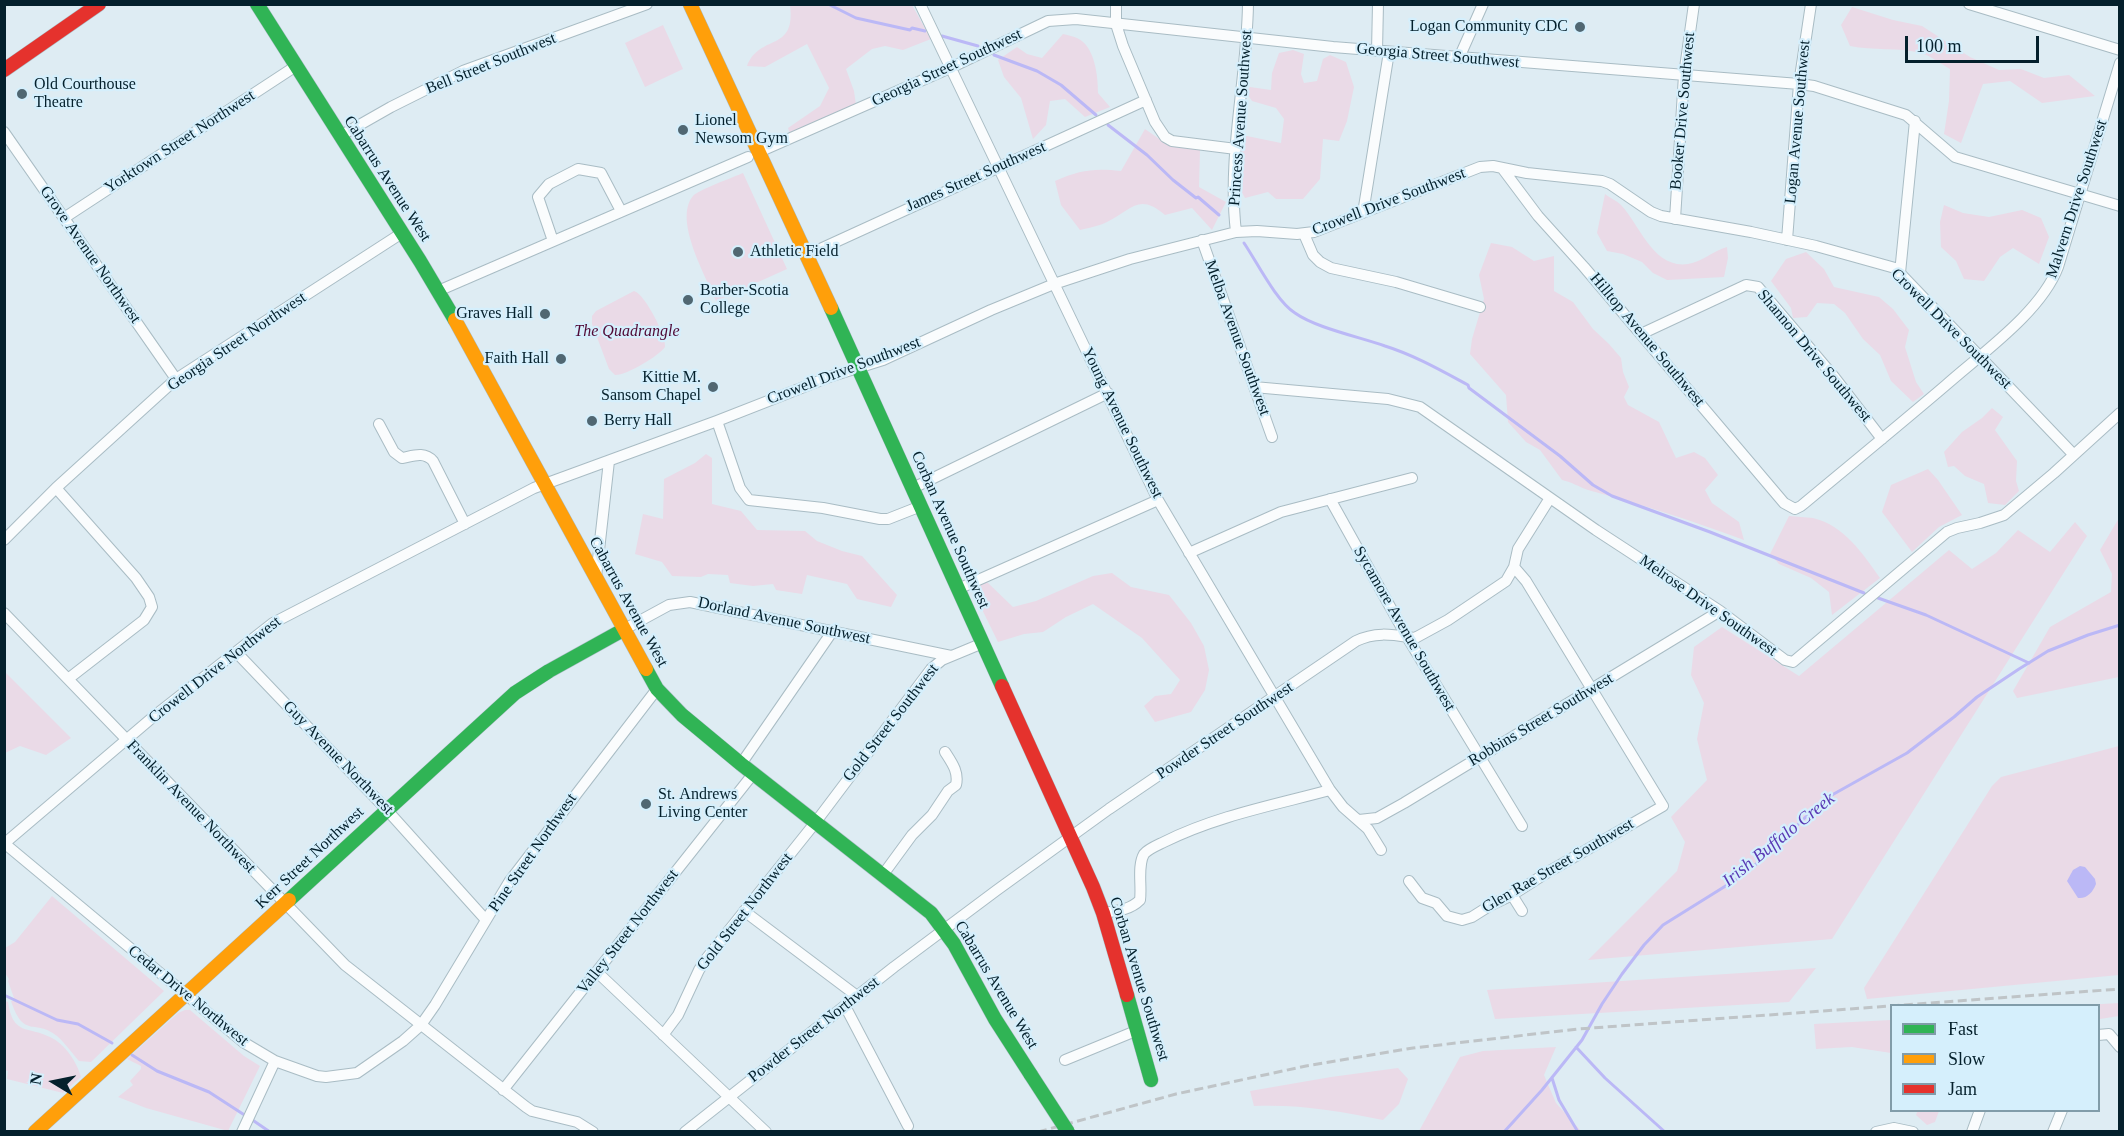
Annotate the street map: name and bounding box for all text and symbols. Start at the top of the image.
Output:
place label: Logan Community CDC [1410,17,1568,37]
marker: Logan Community CDC [1573,20,1587,34]
scale bar [1908,24,2042,62]
street label: Georgia Street Southwest [869,25,1025,111]
street label: Bell Street Southwest [423,29,559,99]
street label: Princess Avenue Southwest [1225,29,1257,207]
street label: Booker Drive Southwest [1667,31,1699,191]
text: 100 m [1916,36,1962,56]
street label: Georgia Street Southwest [1356,39,1520,73]
street label: Logan Avenue Southwest [1781,39,1815,205]
place label: Old Courthouse Theatre [34,75,136,113]
street label: Yorktown Street Northwest [101,86,259,198]
marker: Old Courthouse Theatre [15,87,29,101]
place label: Lionel Newsom Gym [695,111,788,149]
street label: Cabarrus Avenue West [339,113,435,245]
street label: Malvern Drive Southwest [2042,117,2112,281]
marker: Lionel Newsom Gym [676,123,690,137]
street label: James Street Southwest [903,138,1049,216]
street label: Crowell Drive Southwest [1310,164,1468,240]
street label: Grove Avenue Northwest [35,183,145,327]
place label: Athletic Field [750,242,838,262]
marker: Athletic Field [731,245,745,259]
street label: Melba Avenue Southwest [1200,258,1274,418]
street label: Crowell Drive Southwest [1887,265,2015,393]
street label: Hilltop Avenue Southwest [1585,269,1709,411]
place label: Barber-Scotia College [700,281,789,319]
street label: Shannon Drive Southwest [1753,286,1875,426]
street label: Georgia Street Northwest [164,288,310,396]
marker: Barber-Scotia College [681,293,695,307]
place label: Graves Hall [456,304,533,324]
marker: Graves Hall [538,307,552,321]
park label: The Quadrangle [574,322,680,342]
street label: Crowell Drive Southwest [765,333,923,409]
street label: Young Avenue Southwest [1077,345,1167,501]
place label: Faith Hall [485,349,549,369]
marker: Faith Hall [554,352,568,366]
place label: Kittie M. Sansom Chapel [601,368,701,406]
marker: Kittie M. Sansom Chapel [706,380,720,394]
place label: Berry Hall [604,411,672,431]
marker: Berry Hall [585,414,599,428]
street label: Corban Avenue Southwest [907,448,993,612]
street label: Cabarrus Avenue West [584,534,672,670]
street label: Sycamore Avenue Southwest [1349,543,1459,715]
street label: Melrose Drive Southwest [1636,551,1780,661]
street label: Dorland Avenue Southwest [696,593,872,649]
street label: Crowell Drive Northwest [145,612,285,728]
street label: Gold Street Southwest [839,660,943,786]
street label: Robbins Street Southwest [1465,669,1617,771]
street label: Powder Street Southwest [1153,678,1297,784]
street label: Guy Avenue Northwest [279,697,397,819]
street label: Franklin Avenue Northwest [122,737,260,877]
place label: St. Andrews Living Center [658,785,747,823]
water label: Irish Buffalo Creek [1718,788,1840,892]
street label: Pine Street Northwest [485,790,581,916]
marker: St. Andrews Living Center [639,797,653,811]
street label: Kerr Street Northwest [252,803,368,913]
street label: Glen Rae Street Southwest [1479,815,1637,917]
street label: Gold Street Northwest [693,849,797,975]
street label: Valley Street Northwest [573,866,683,998]
street label: Corban Avenue Southwest [1105,895,1173,1063]
street label: Cabarrus Avenue West [950,918,1042,1052]
street label: Cedar Drive Northwest [124,942,252,1050]
street label: Powder Street Northwest [745,973,883,1087]
legend [1890,1004,2100,1112]
text: Fast [1948,1019,1978,1039]
text: Slow [1948,1049,1985,1069]
north arrow [24,1052,84,1112]
text: N [26,1072,45,1086]
text: Jam [1948,1079,1977,1099]

